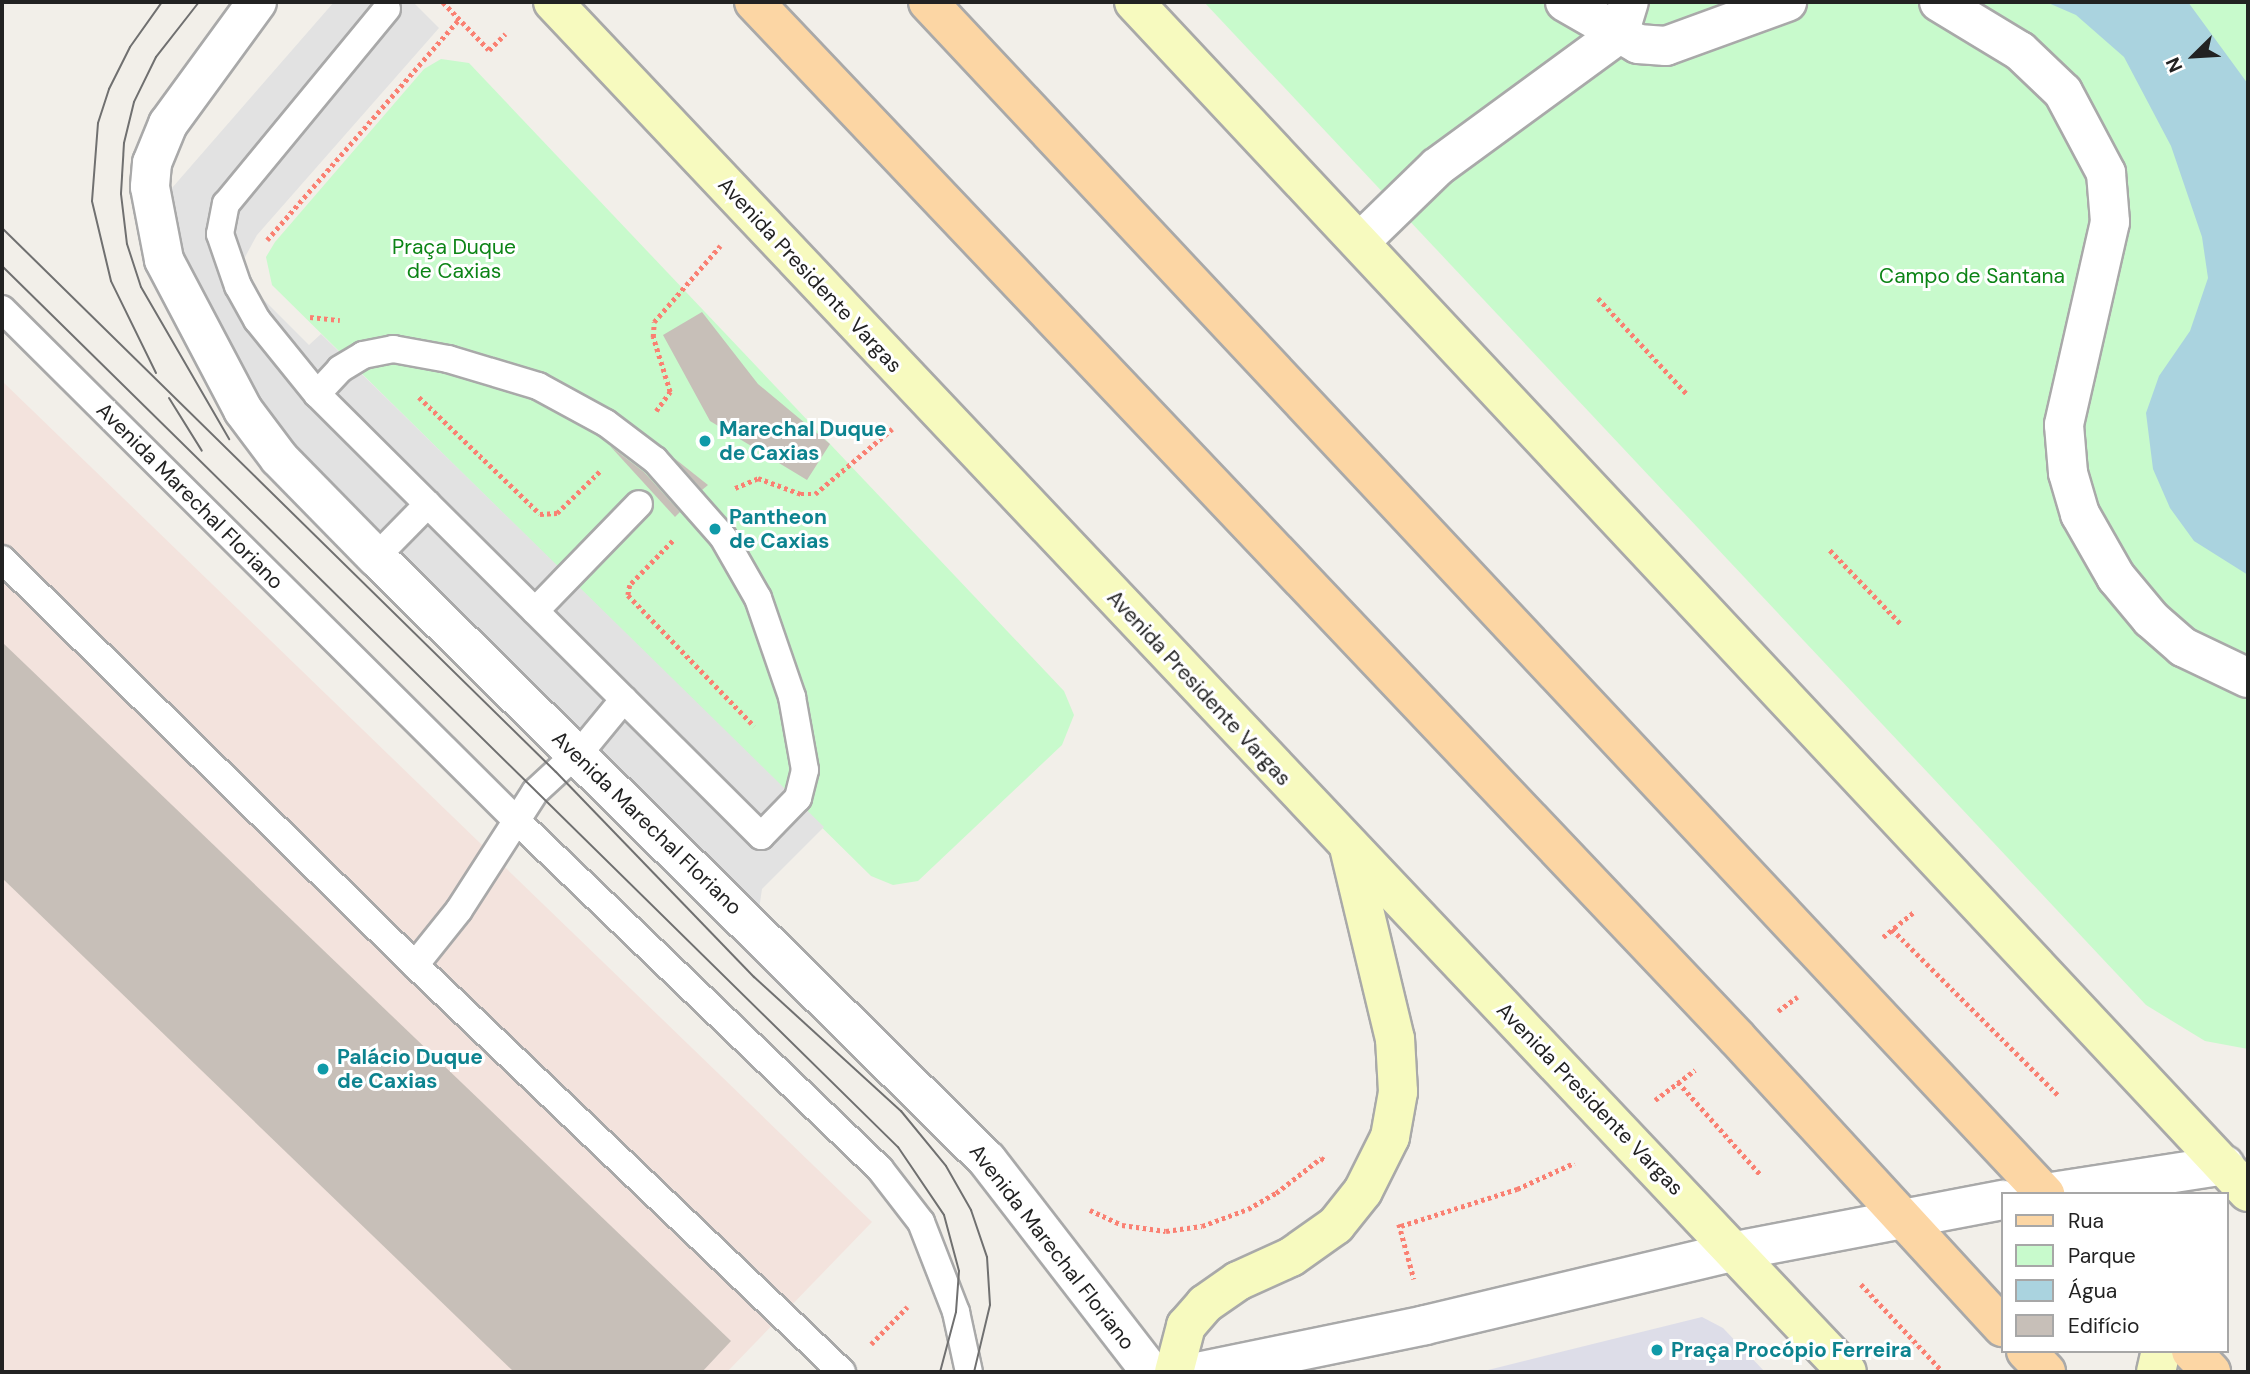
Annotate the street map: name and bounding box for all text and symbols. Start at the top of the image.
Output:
north arrow [2159,21,2229,91]
text: N [2160,53,2189,76]
street label: Avenida Presidente Vargas [713,172,907,378]
park label: Praça Duque de Caxias [392,234,516,284]
park label: Campo de Santana [1879,263,2065,289]
street label: Avenida Marechal Floriano [91,397,289,595]
place label: Marechal Duque de Caxias [719,416,887,466]
marker: Marechal Duque de Caxias [697,433,713,449]
place label: Pantheon de Caxias [729,504,829,554]
marker: Pantheon de Caxias [707,521,723,537]
street label: Avenida Presidente Vargas [1102,585,1296,791]
street label: Avenida Marechal Floriano [547,726,747,920]
street label: Avenida Presidente Vargas [1491,998,1689,1200]
place label: Palácio Duque de Caxias [337,1044,483,1094]
marker: Palácio Duque de Caxias [315,1061,331,1077]
street label: Avenida Marechal Floriano [964,1139,1140,1355]
legend [2002,1192,2229,1353]
text: Rua [2068,1207,2104,1235]
text: Parque [2068,1242,2136,1270]
text: Água [2068,1277,2117,1305]
text: Edifício [2068,1312,2139,1340]
place label: Praça Procópio Ferreira [1671,1337,1912,1363]
marker: Praça Procópio Ferreira [1649,1342,1665,1358]

